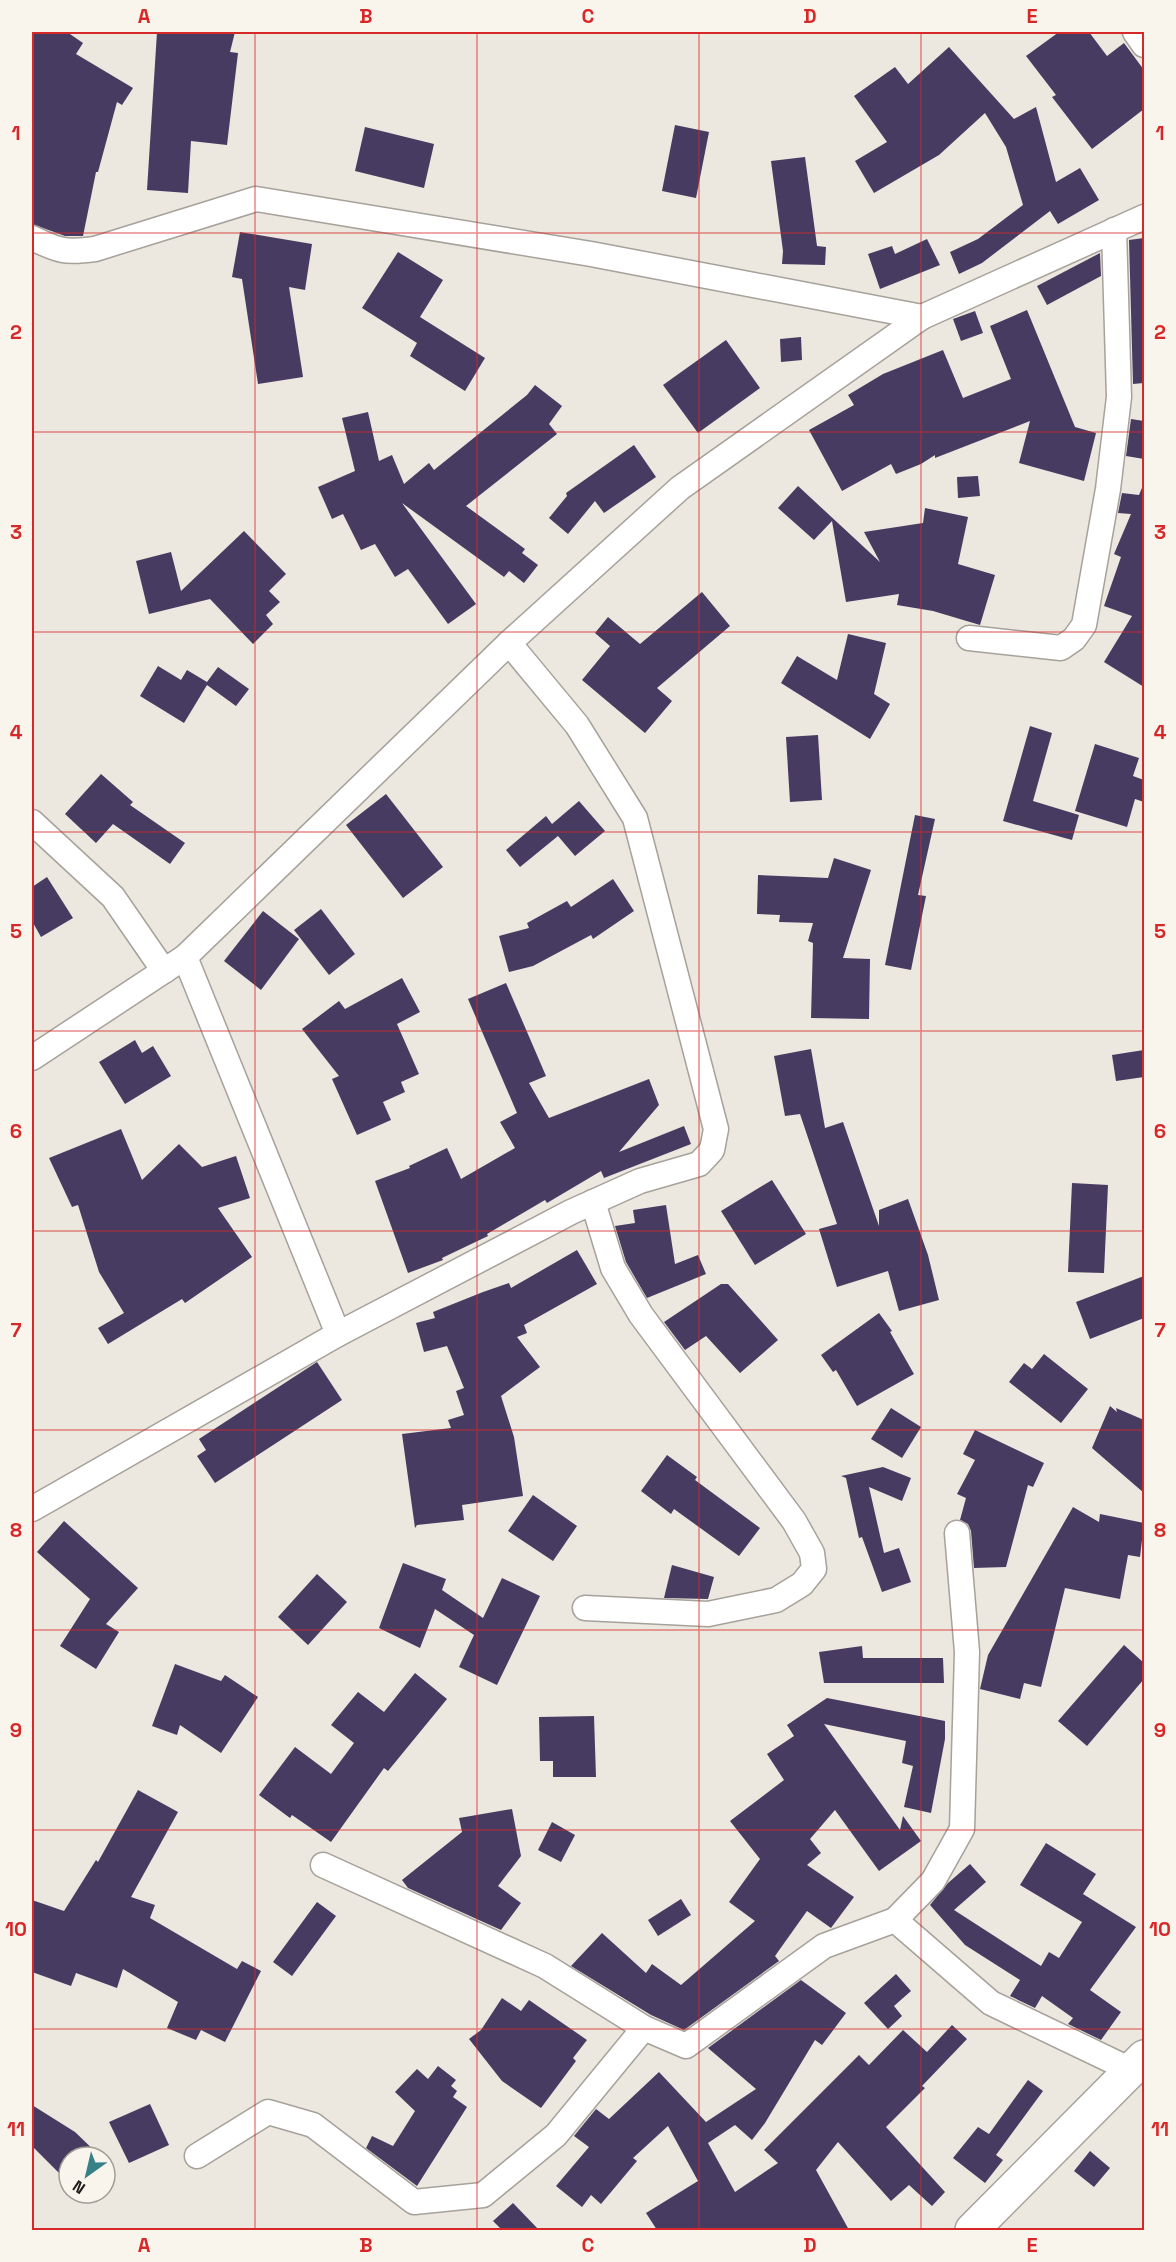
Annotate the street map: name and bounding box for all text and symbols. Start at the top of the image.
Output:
text: A [138,3,151,29]
text: B [359,3,373,29]
text: C [582,3,595,29]
text: D [803,3,817,29]
text: E [1026,3,1038,29]
text: 1 [11,120,21,146]
text: 1 [1155,120,1165,146]
text: 2 [10,319,22,345]
text: 2 [1154,319,1166,345]
text: 3 [10,519,22,545]
text: 3 [1154,519,1166,545]
text: 4 [10,719,23,745]
text: 4 [1154,719,1167,745]
text: 5 [10,918,22,944]
text: 5 [1154,918,1166,944]
text: 6 [10,1118,22,1144]
text: 6 [1154,1118,1166,1144]
text: 7 [10,1317,22,1343]
text: 7 [1154,1317,1166,1343]
text: 8 [10,1517,22,1543]
text: 8 [1154,1517,1166,1543]
text: 9 [10,1717,22,1743]
text: 9 [1154,1717,1166,1743]
text: 10 [5,1916,27,1942]
text: 10 [1149,1916,1171,1942]
text: 11 [7,2116,25,2142]
text: 11 [1151,2116,1169,2142]
north arrow [57,2145,117,2205]
text: N [69,2175,89,2199]
text: A [138,2232,151,2258]
text: B [359,2232,373,2258]
text: C [582,2232,595,2258]
text: D [803,2232,817,2258]
text: E [1026,2232,1038,2258]

